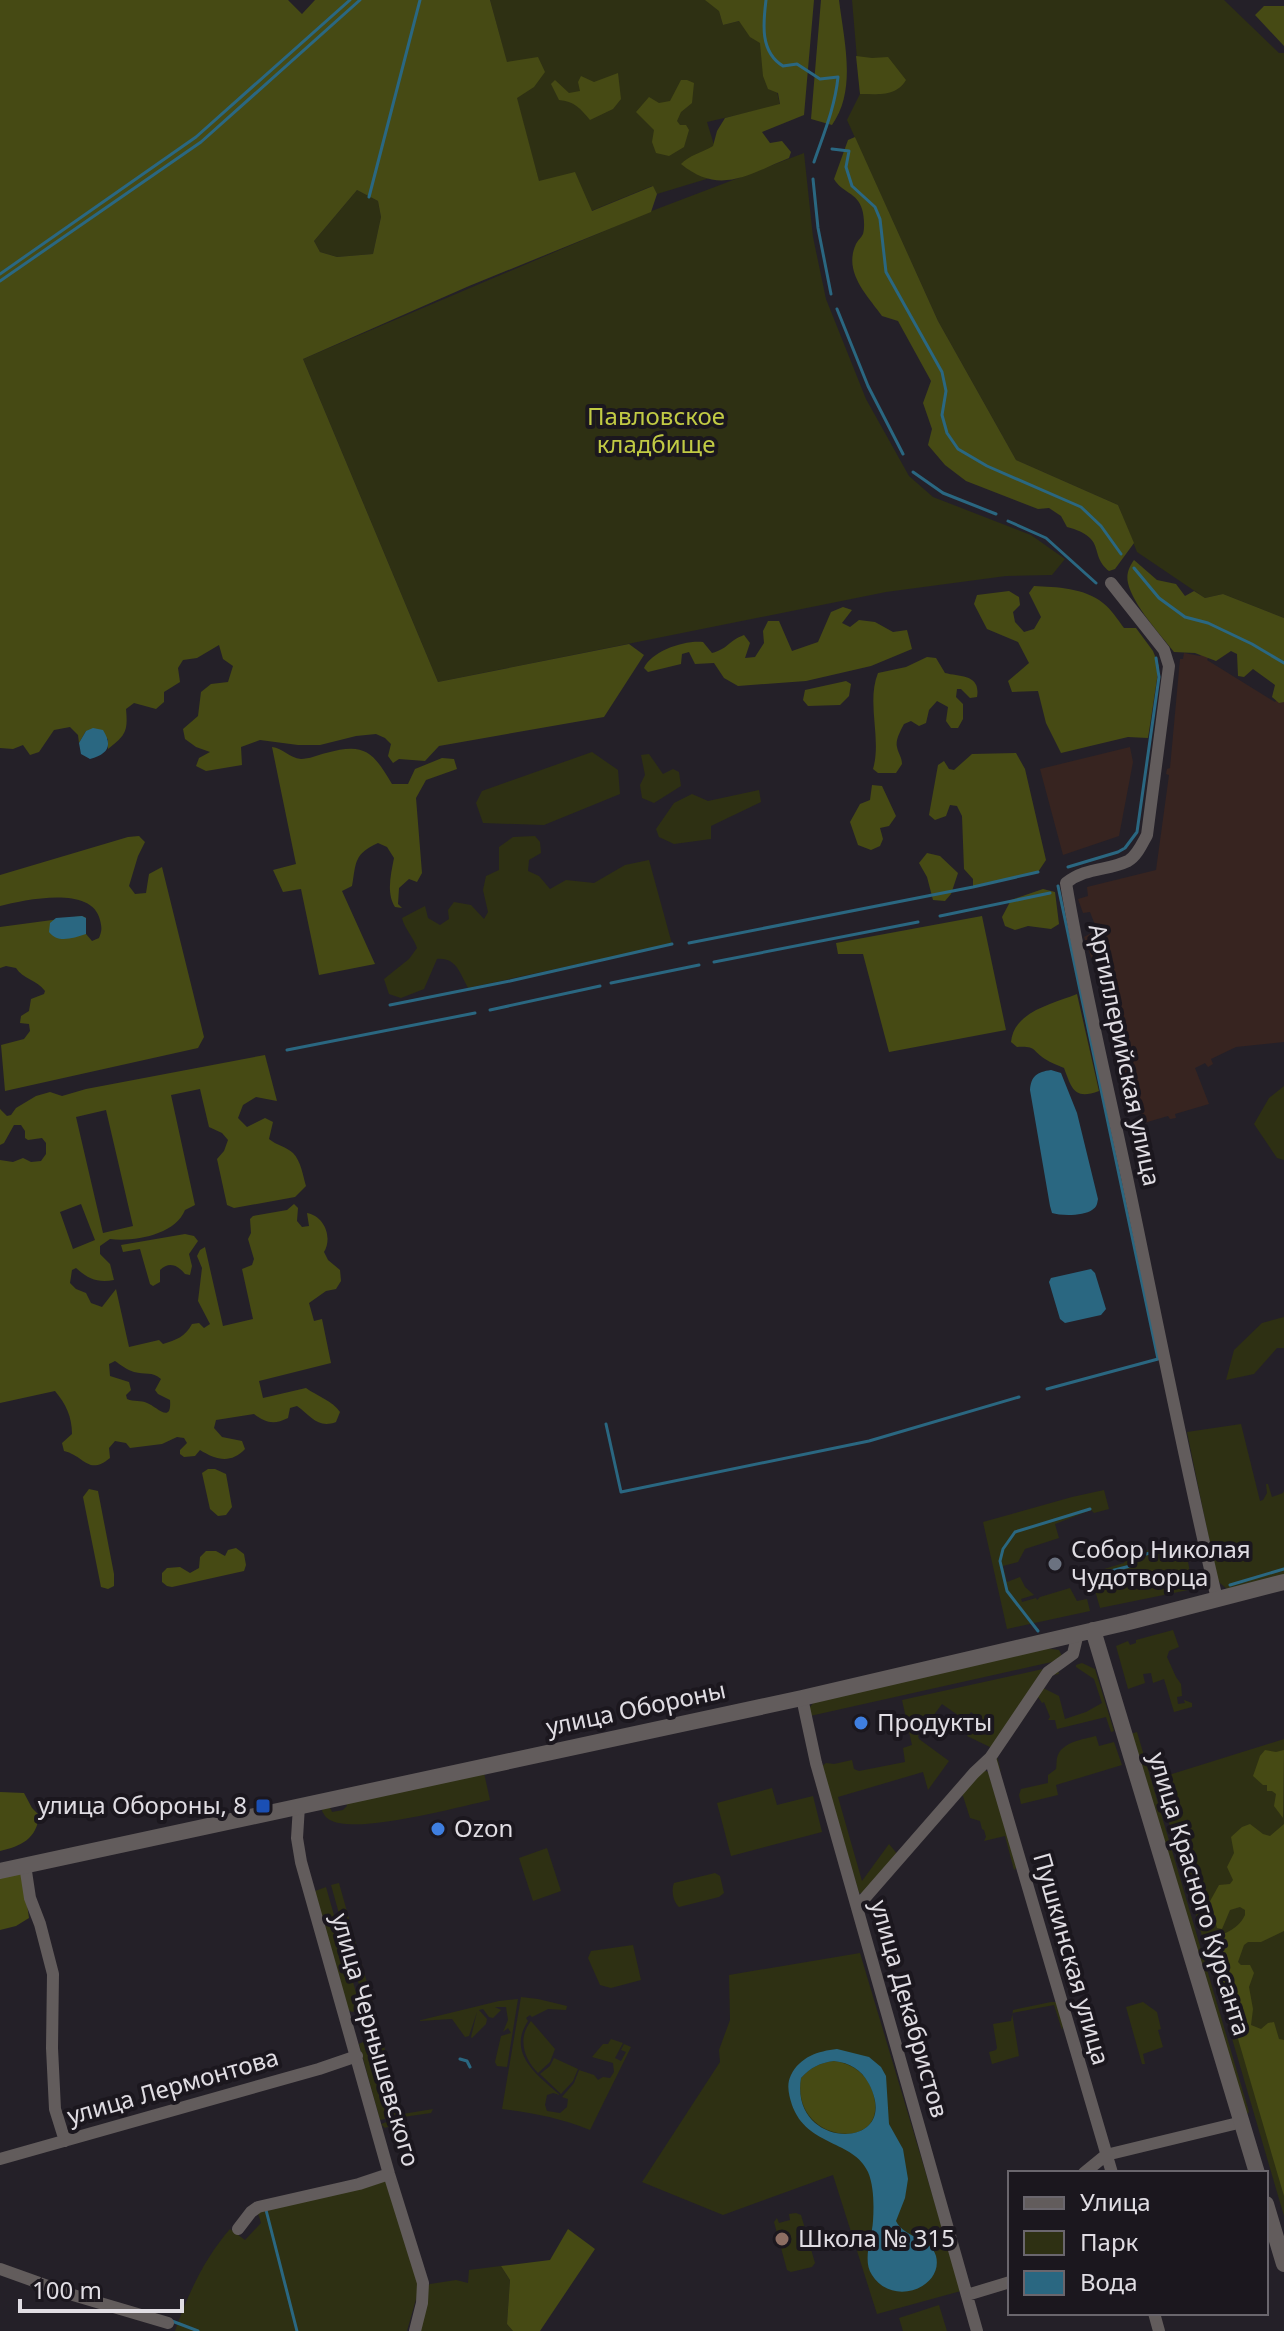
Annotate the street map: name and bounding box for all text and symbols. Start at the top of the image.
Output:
park label: Павловское кладбище [587,399,725,460]
street label: Артиллерийская улица [1082,921,1169,1189]
place label: Собор Николая Чудотворца [1071,1532,1251,1593]
marker: Собор Николая Чудотворца [1046,1555,1064,1573]
street label: улица Обороны [543,1672,729,1743]
place label: Продукты [877,1705,992,1738]
marker: Продукты [852,1714,870,1732]
street label: улица Красного Курсанта [1142,1748,1259,2039]
place label: улица Обороны, 8 [38,1788,247,1821]
marker: улица Обороны, 8 [254,1797,272,1815]
place label: Ozon [454,1811,513,1844]
marker: Ozon [429,1820,447,1838]
street label: Пушкинская улица [1026,1849,1119,2068]
street label: улица Декабристов [864,1896,957,2121]
street label: улица Чернышевского [324,1909,428,2170]
street label: улица Лермонтова [63,2040,282,2132]
legend [1008,2171,1268,2315]
text: Улица [1080,2185,1151,2218]
place label: Школа № 315 [798,2221,955,2254]
text: Парк [1080,2225,1139,2258]
marker: Школа № 315 [773,2230,791,2248]
scale bar [20,2263,182,2313]
text: Вода [1080,2265,1138,2298]
text: 100 m [32,2273,102,2306]

